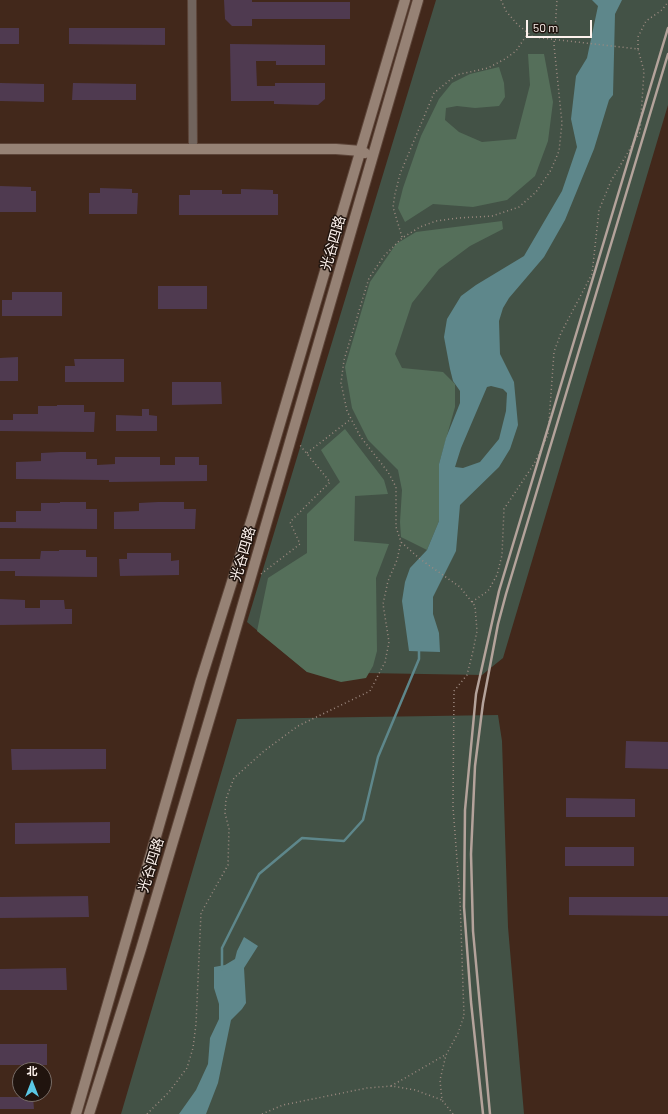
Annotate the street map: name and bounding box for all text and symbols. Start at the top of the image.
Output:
scale bar [528,12,594,38]
text: 50 m [533,20,558,34]
street label: 光谷四路 [317,214,349,272]
street label: 光谷四路 [227,525,259,583]
street label: 光谷四路 [135,836,167,894]
north arrow [12,1062,52,1102]
text: 北 [27,1064,38,1077]

